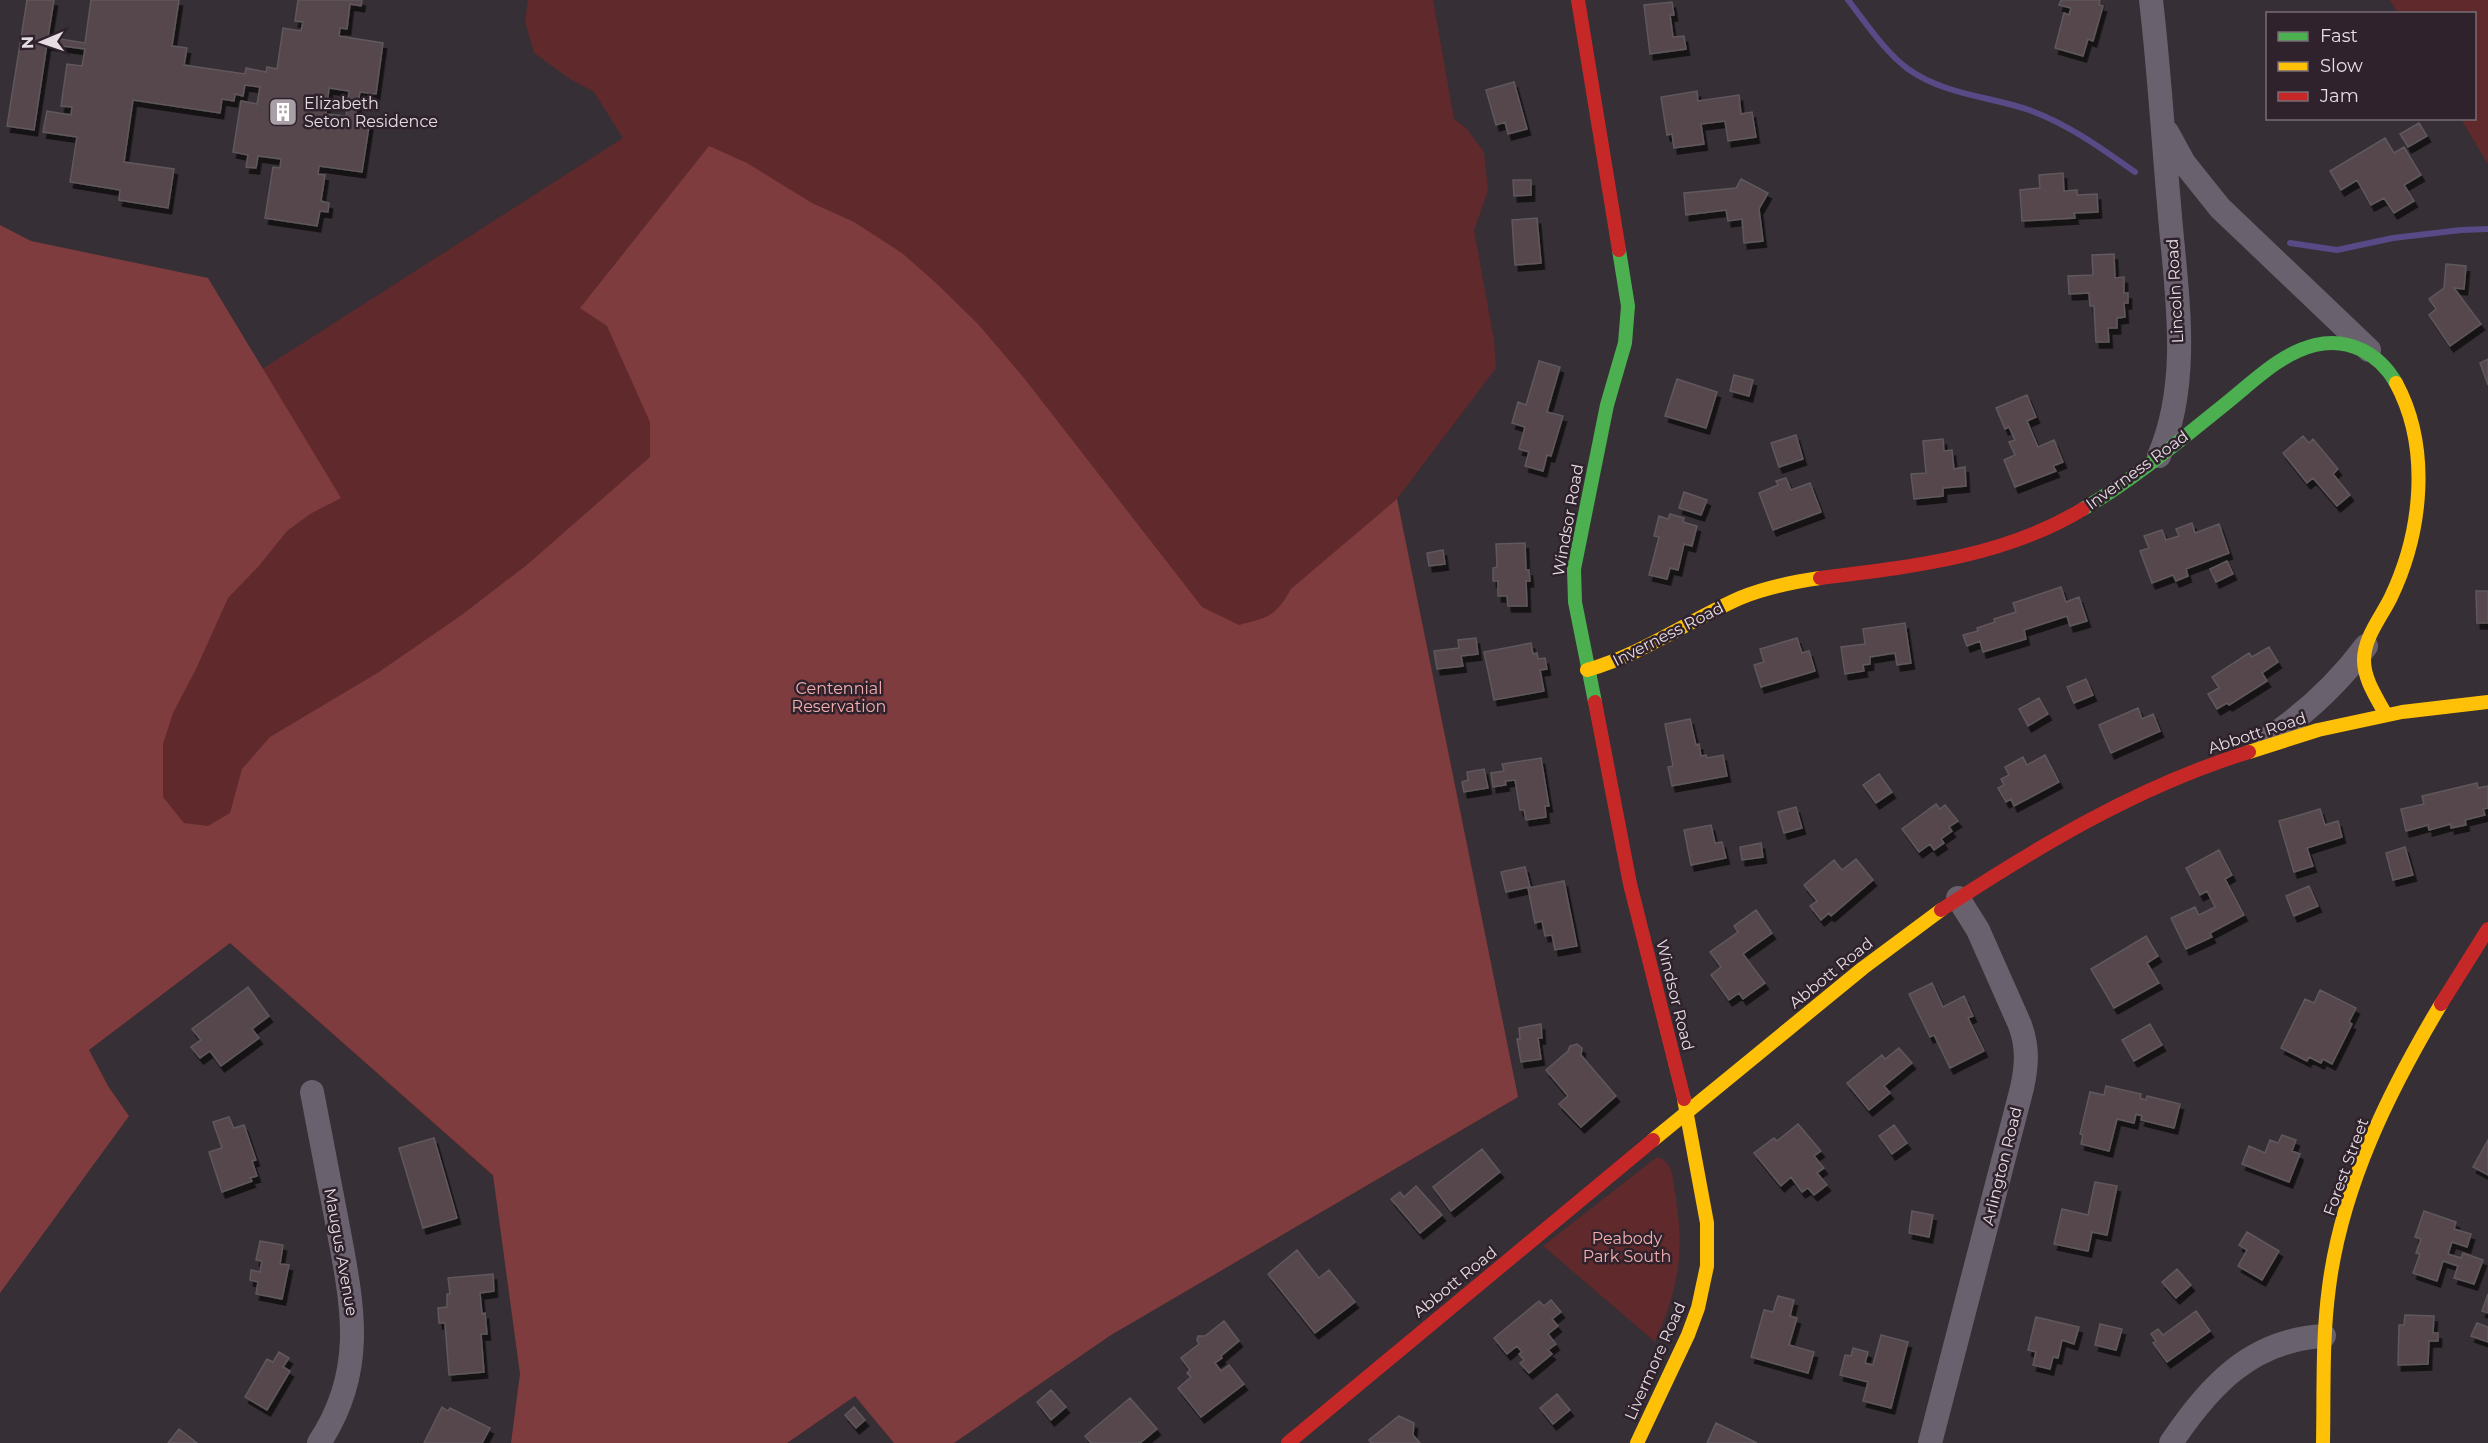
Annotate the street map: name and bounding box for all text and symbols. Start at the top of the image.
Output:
north arrow [12,12,72,72]
legend [2266,12,2476,120]
text: Fast [2320,25,2358,47]
text: N [18,36,37,49]
text: Slow [2320,55,2363,77]
text: Jam [2319,85,2359,107]
place label: Elizabeth Seton Residence [304,94,438,131]
building icon: Elizabeth Seton Residence [267,96,299,128]
street label: Lincoln Road [2163,238,2187,344]
street label: Inverness Road [2082,426,2192,514]
street label: Windsor Road [1549,462,1587,578]
street label: Inverness Road [1609,598,1727,670]
park label: Centennial Reservation [792,679,886,716]
street label: Abbott Road [2206,708,2308,758]
street label: Abbott Road [1785,934,1877,1012]
street label: Windsor Road [1652,938,1698,1052]
street label: Arlington Road [1978,1105,2026,1227]
street label: Forest Street [2320,1115,2373,1218]
street label: Maugus Avenue [320,1187,362,1317]
park label: Peabody Park South [1583,1229,1671,1266]
street label: Abbott Road [1409,1243,1501,1321]
street label: Livermore Road [1620,1299,1690,1423]

